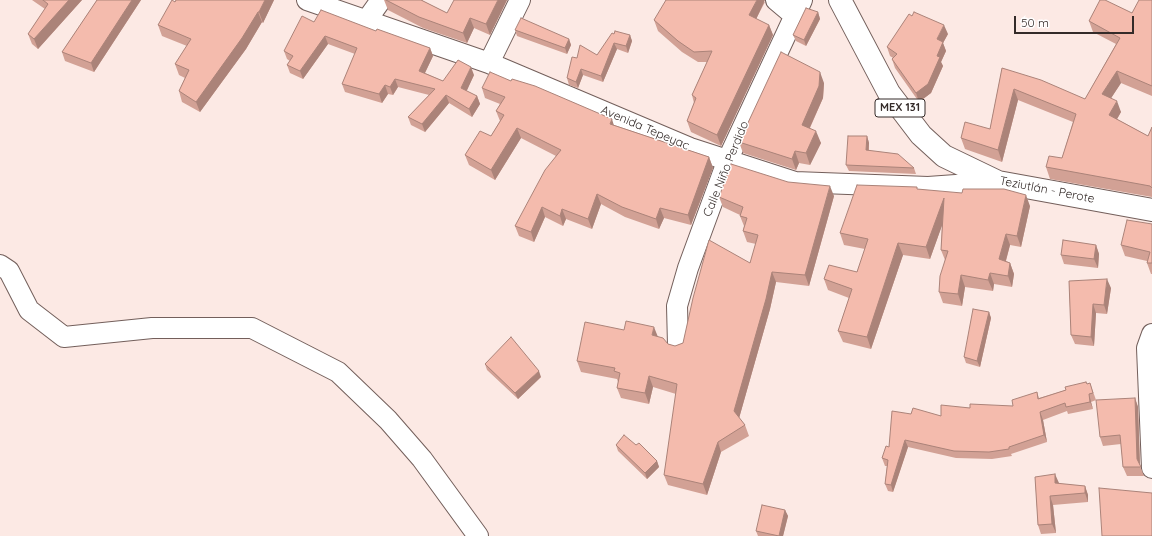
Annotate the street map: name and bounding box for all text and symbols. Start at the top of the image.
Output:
scale bar [1016,8,1136,34]
text: 50 m [1021,15,1049,30]
road number: MEX 131 [875,99,925,117]
street label: Avenida Tepeyac [599,103,691,153]
street label: Calle Niño Perdido [700,119,752,219]
street label: Teziutlán - Perote [998,174,1096,206]

